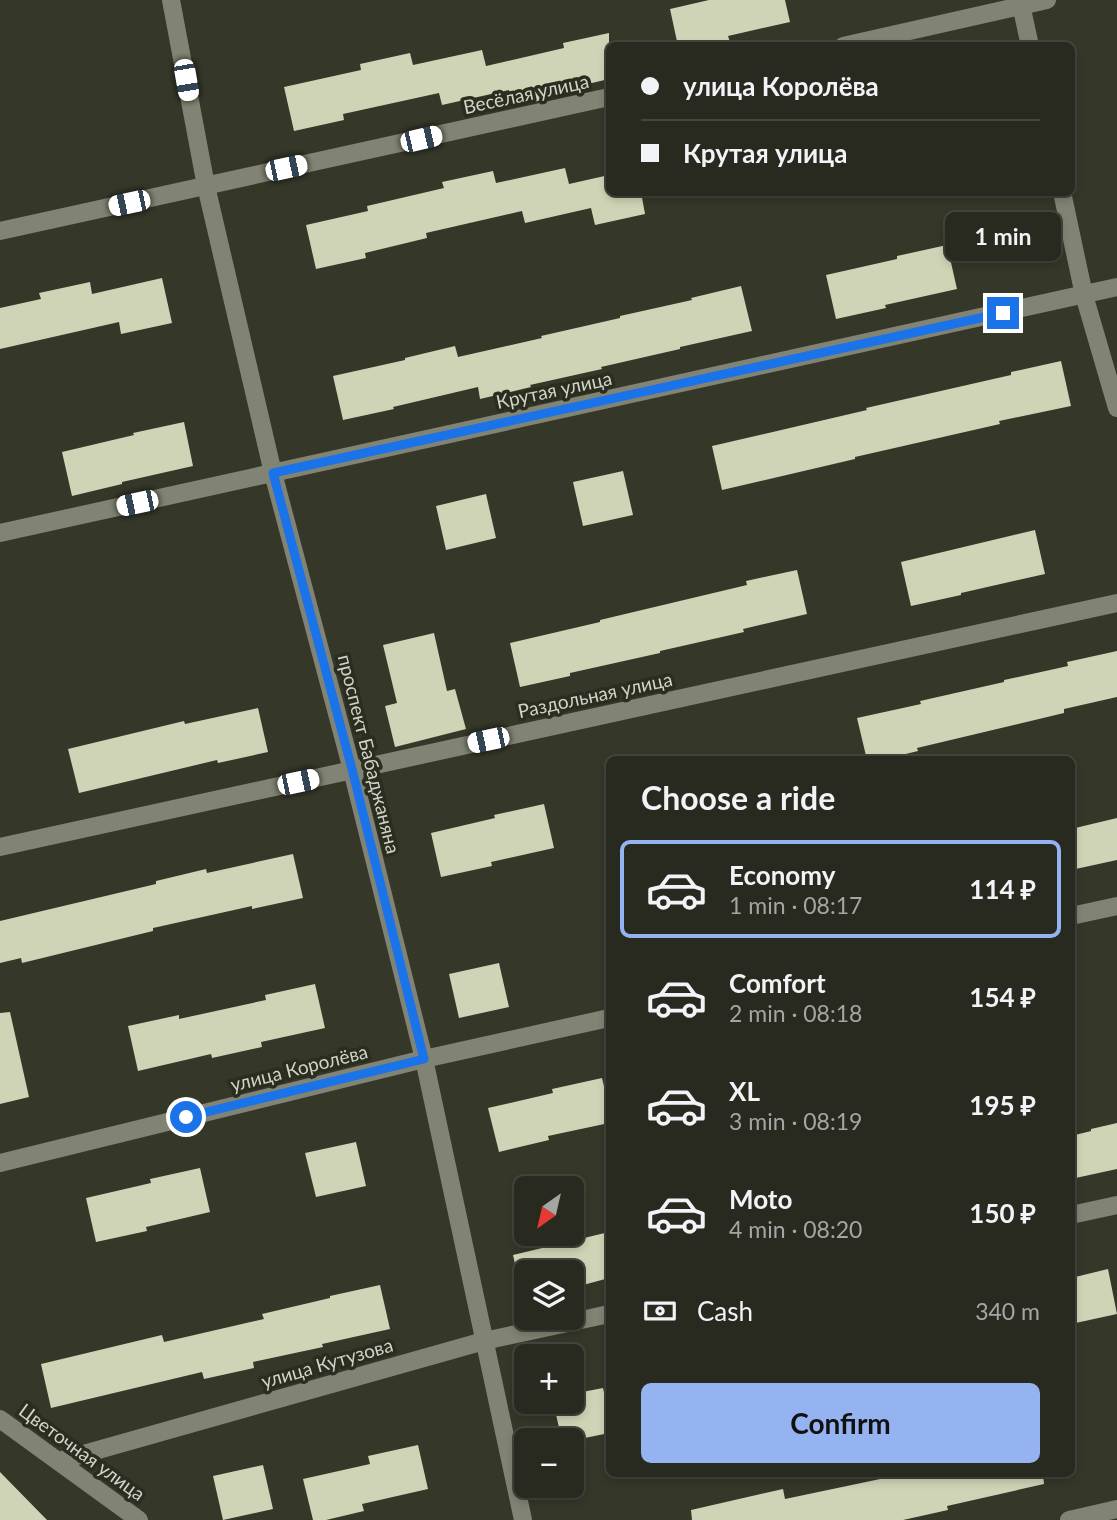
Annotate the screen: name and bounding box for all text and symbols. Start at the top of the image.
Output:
car [173,57,200,103]
street label: Весёлая улица [461,69,591,118]
text: улица Королёва [683,70,879,102]
car [399,124,444,154]
text: Крутая улица [683,137,847,169]
car [264,153,309,183]
car [107,188,152,218]
callout: 1 min [945,212,1061,260]
text: 1 min [974,222,1032,250]
route end [987,297,1019,329]
street label: Крутая улица [494,366,614,413]
car [115,488,160,518]
street label: проспект Бабаджаняна [334,652,405,856]
street label: Раздольная улица [515,667,674,722]
car [466,725,511,755]
car [276,767,321,797]
text: Choose a ride [641,778,835,817]
icon: car [645,858,708,921]
text: Economy [729,859,835,891]
text: 114 ₽ [969,873,1036,905]
text: 1 min · 08:17 [729,891,862,919]
icon: car [645,966,708,1029]
text: Comfort [729,967,826,999]
text: 154 ₽ [969,981,1036,1013]
text: 2 min · 08:18 [729,999,862,1027]
street label: улица Королёва [228,1039,370,1096]
icon: car [645,1074,708,1137]
text: XL [729,1075,760,1107]
text: 195 ₽ [969,1089,1036,1121]
route start [170,1101,202,1133]
text: 3 min · 08:19 [729,1107,862,1135]
north arrow [514,1176,584,1246]
map controls [514,1176,584,1498]
icon: car [645,1182,708,1245]
text: Moto [729,1183,792,1215]
text: 150 ₽ [969,1197,1036,1229]
text: 4 min · 08:20 [729,1215,862,1243]
button: layers [514,1260,584,1330]
icon: cash [641,1292,679,1330]
text: Cash [697,1295,753,1327]
text: 340 m [975,1297,1040,1325]
street label: улица Кутузова [258,1333,395,1392]
button: + [514,1344,584,1414]
button: Confirm [641,1383,1040,1463]
street label: Цветочная улица [15,1398,150,1505]
button: − [514,1428,584,1498]

